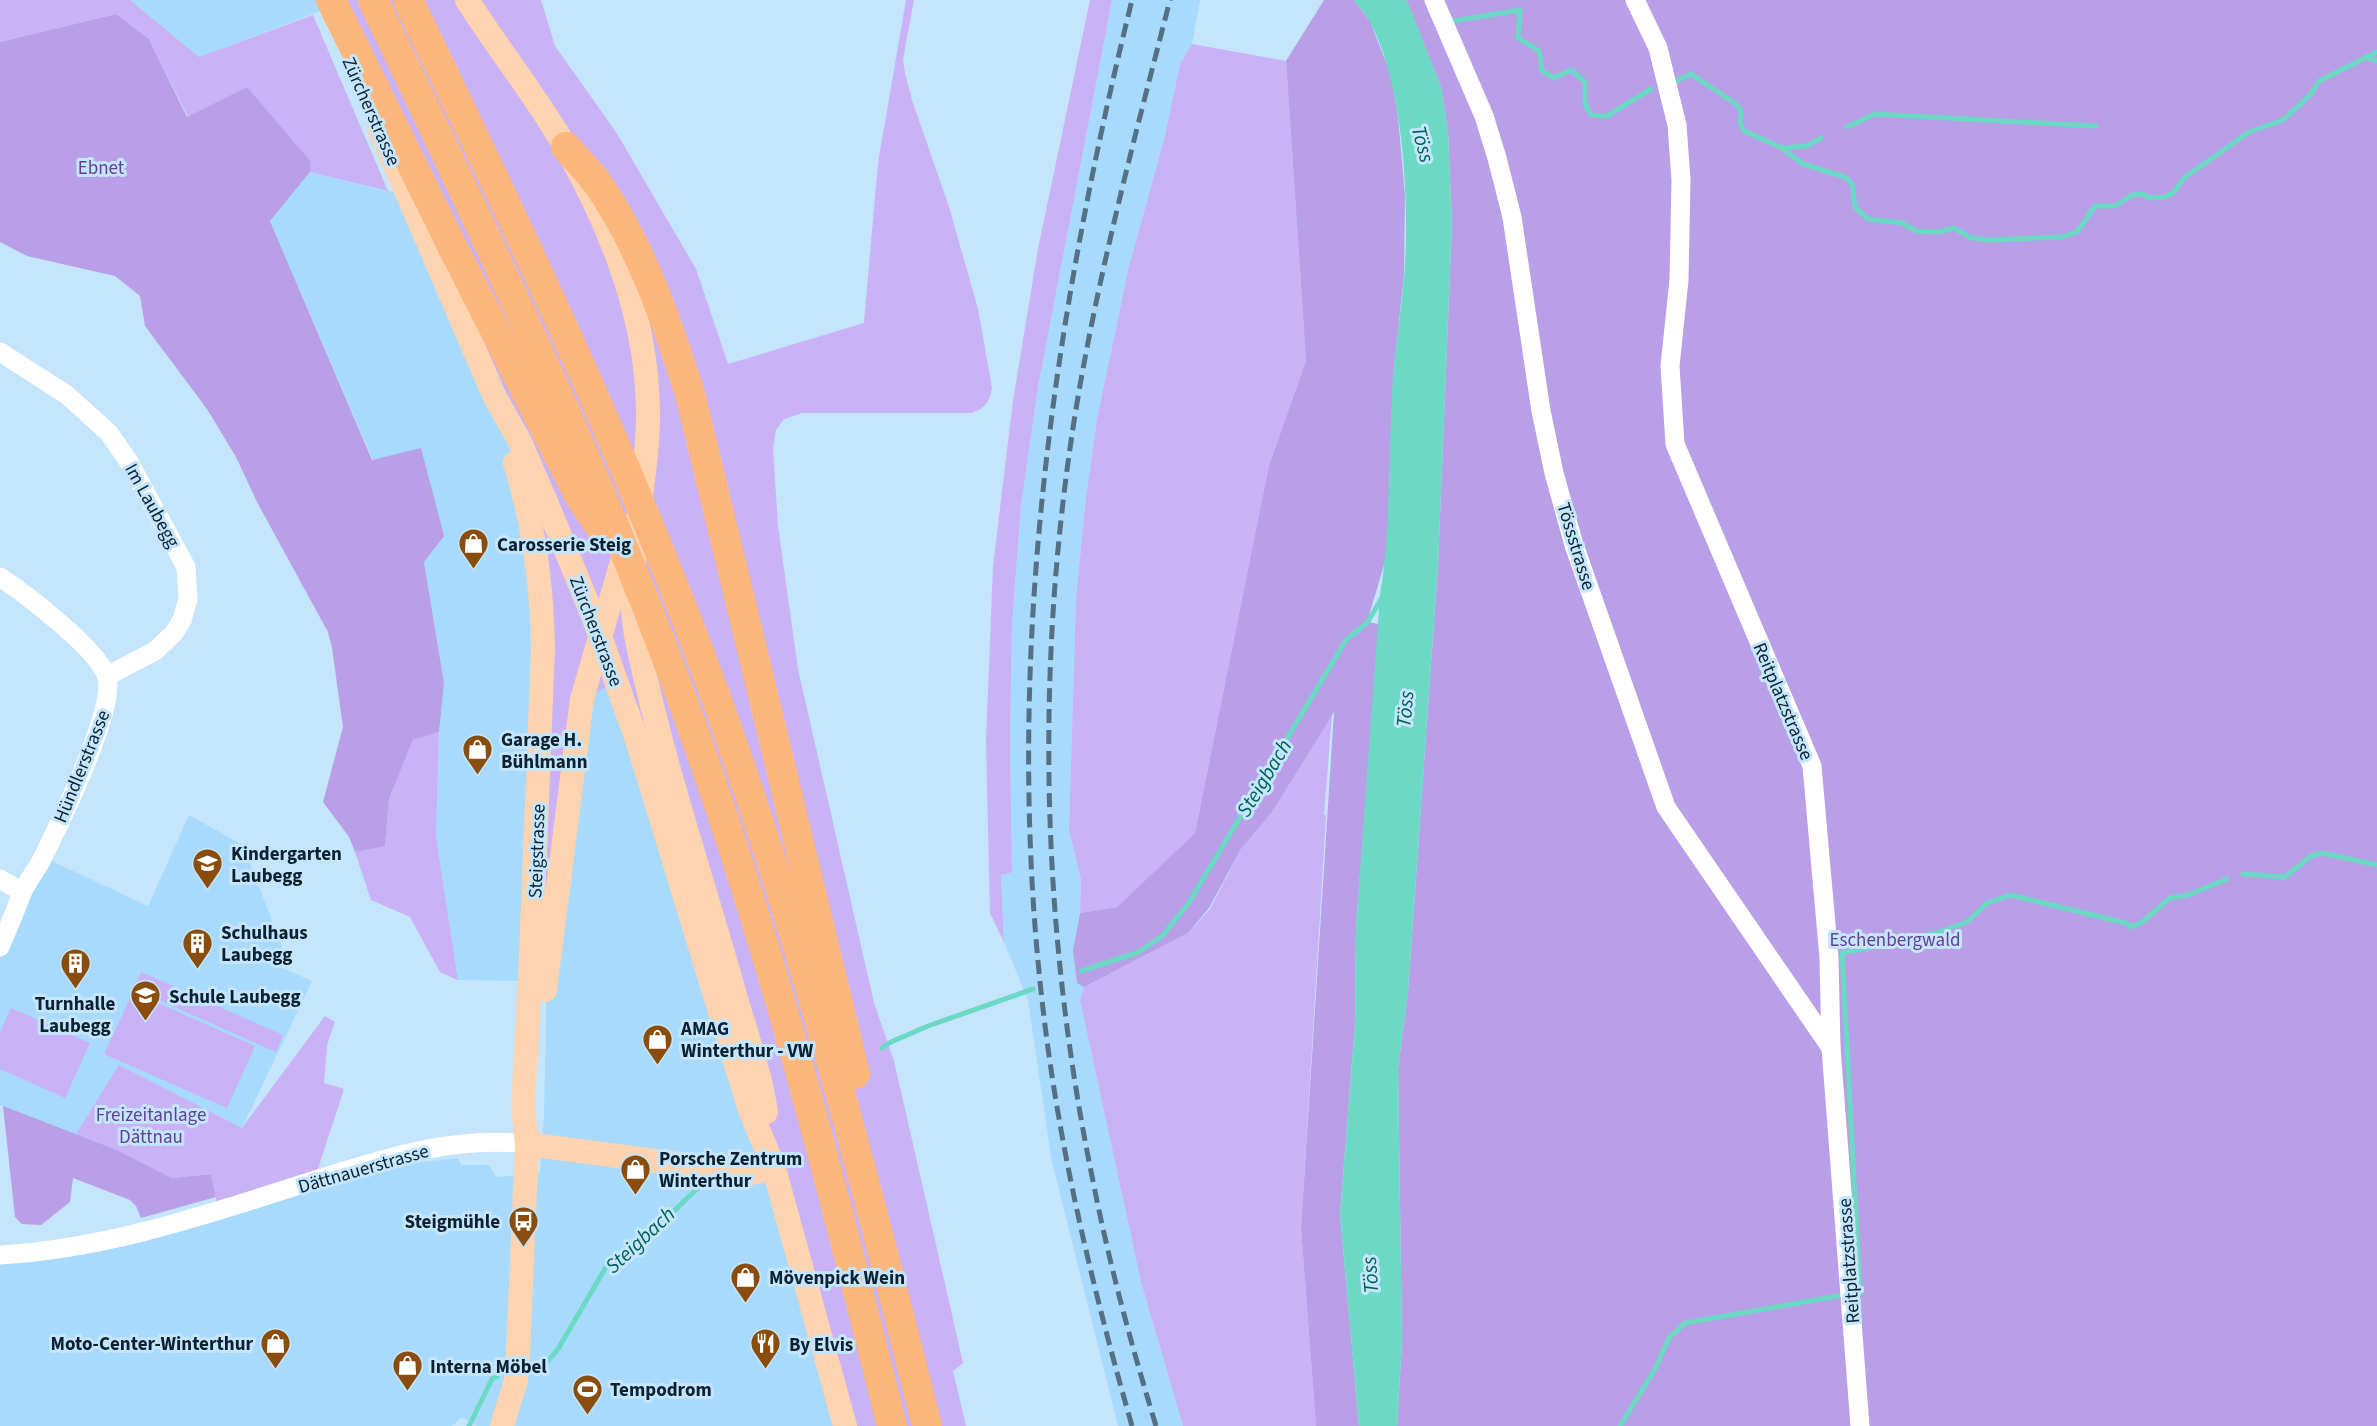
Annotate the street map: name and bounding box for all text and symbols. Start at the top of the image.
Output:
street label: Zürcherstrasse [335,53,407,170]
water label: Töss [1404,122,1442,166]
park label: Ebnet [78,155,125,182]
street label: Im Laubegg [117,459,186,553]
street label: Tössstrasse [1549,499,1602,594]
shop icon: Carosserie Steig [457,527,491,571]
place label: Carosserie Steig [497,532,631,559]
street label: Zürcherstrasse [562,572,629,691]
street label: Reitplatzstrasse [1746,639,1820,765]
water label: Töss [1388,689,1422,729]
street label: Hündlerstrasse [47,706,117,827]
place label: Garage H. Bühlmann [501,727,588,776]
shop icon: Garage H. Bühlmann [461,733,495,777]
water label: Steigbach [1229,733,1299,823]
street label: Steigstrasse [522,803,553,899]
place label: Kindergarten Laubegg [231,841,342,890]
school or university icon: Kindergarten Laubegg [191,847,225,891]
place label: Schulhaus Laubegg [221,920,308,969]
building icon: Schulhaus Laubegg [181,926,215,970]
park label: Eschenbergwald [1829,927,1961,954]
building icon: Turnhalle Laubegg [58,947,92,991]
school or university icon: Schule Laubegg [129,979,163,1023]
place label: Schule Laubegg [169,984,301,1011]
place label: Turnhalle Laubegg [35,991,115,1040]
place label: AMAG Winterthur - VW [680,1016,814,1065]
shop icon: AMAG Winterthur - VW [641,1022,675,1066]
park label: Freizeitanlage Dättnau [96,1102,206,1151]
street label: Dättnauerstrasse [295,1138,432,1201]
place label: Porsche Zentrum Winterthur [659,1146,802,1195]
shop icon: Porsche Zentrum Winterthur [619,1152,653,1196]
street label: Reitplatzstrasse [1832,1197,1867,1324]
water label: Steigbach [598,1200,682,1280]
bus stop icon: Steigmühle [506,1204,540,1248]
place label: Steigmühle [405,1209,500,1236]
water label: Töss [1354,1256,1386,1294]
shop icon: Mövenpick Wein [729,1260,763,1304]
place label: Mövenpick Wein [769,1265,905,1292]
shop icon: Moto-Center-Winterthur [259,1326,293,1370]
restaurant icon: By Elvis [749,1327,783,1371]
place label: Moto-Center-Winterthur [51,1331,253,1358]
place label: By Elvis [789,1332,853,1359]
shop icon: Interna Möbel [390,1349,424,1393]
place label: Interna Möbel [430,1354,547,1381]
sports icon: Tempodrom [570,1372,604,1416]
place label: Tempodrom [610,1377,712,1404]

